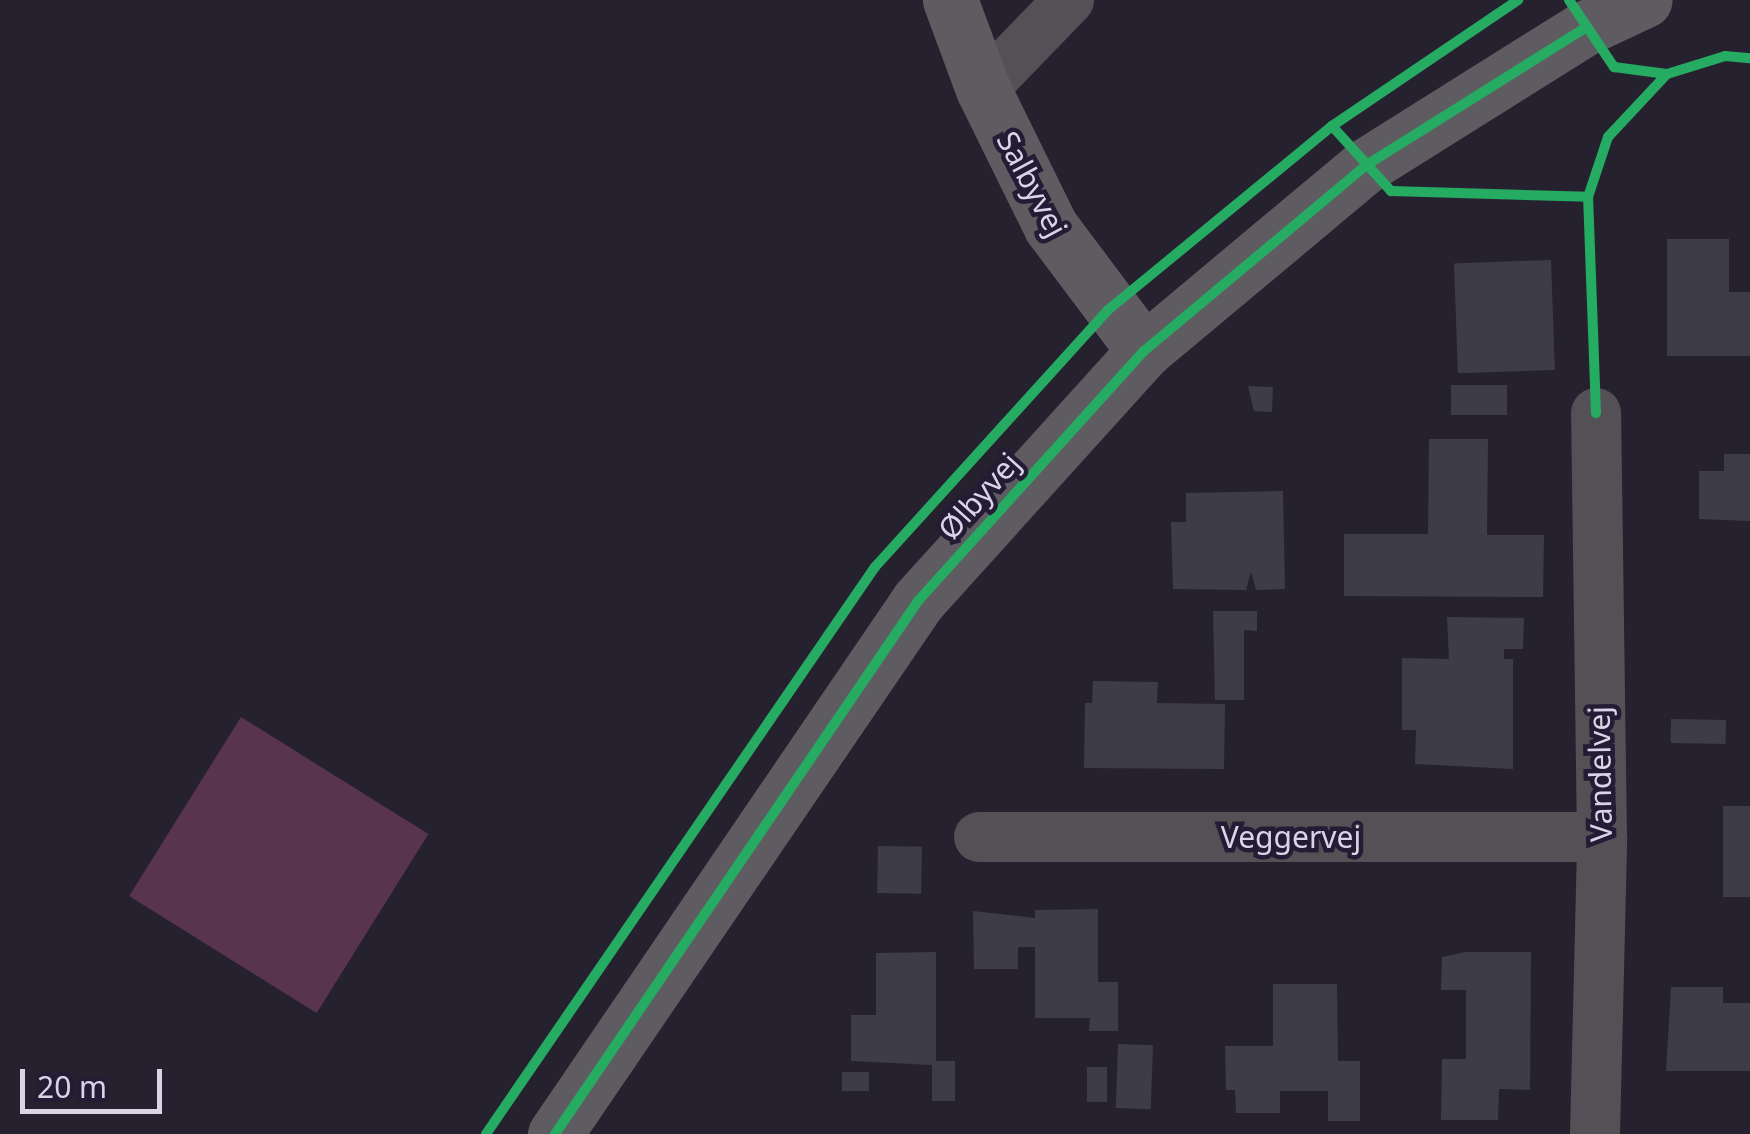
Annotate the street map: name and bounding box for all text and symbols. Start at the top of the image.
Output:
street label: Salbyvej [989,125,1075,243]
street label: Ølbyvej [931,445,1027,547]
street label: Vandelvej [1581,706,1619,842]
street label: Veggervej [1221,819,1361,855]
scale bar [25,1049,168,1111]
text: 20 m [37,1066,107,1107]

